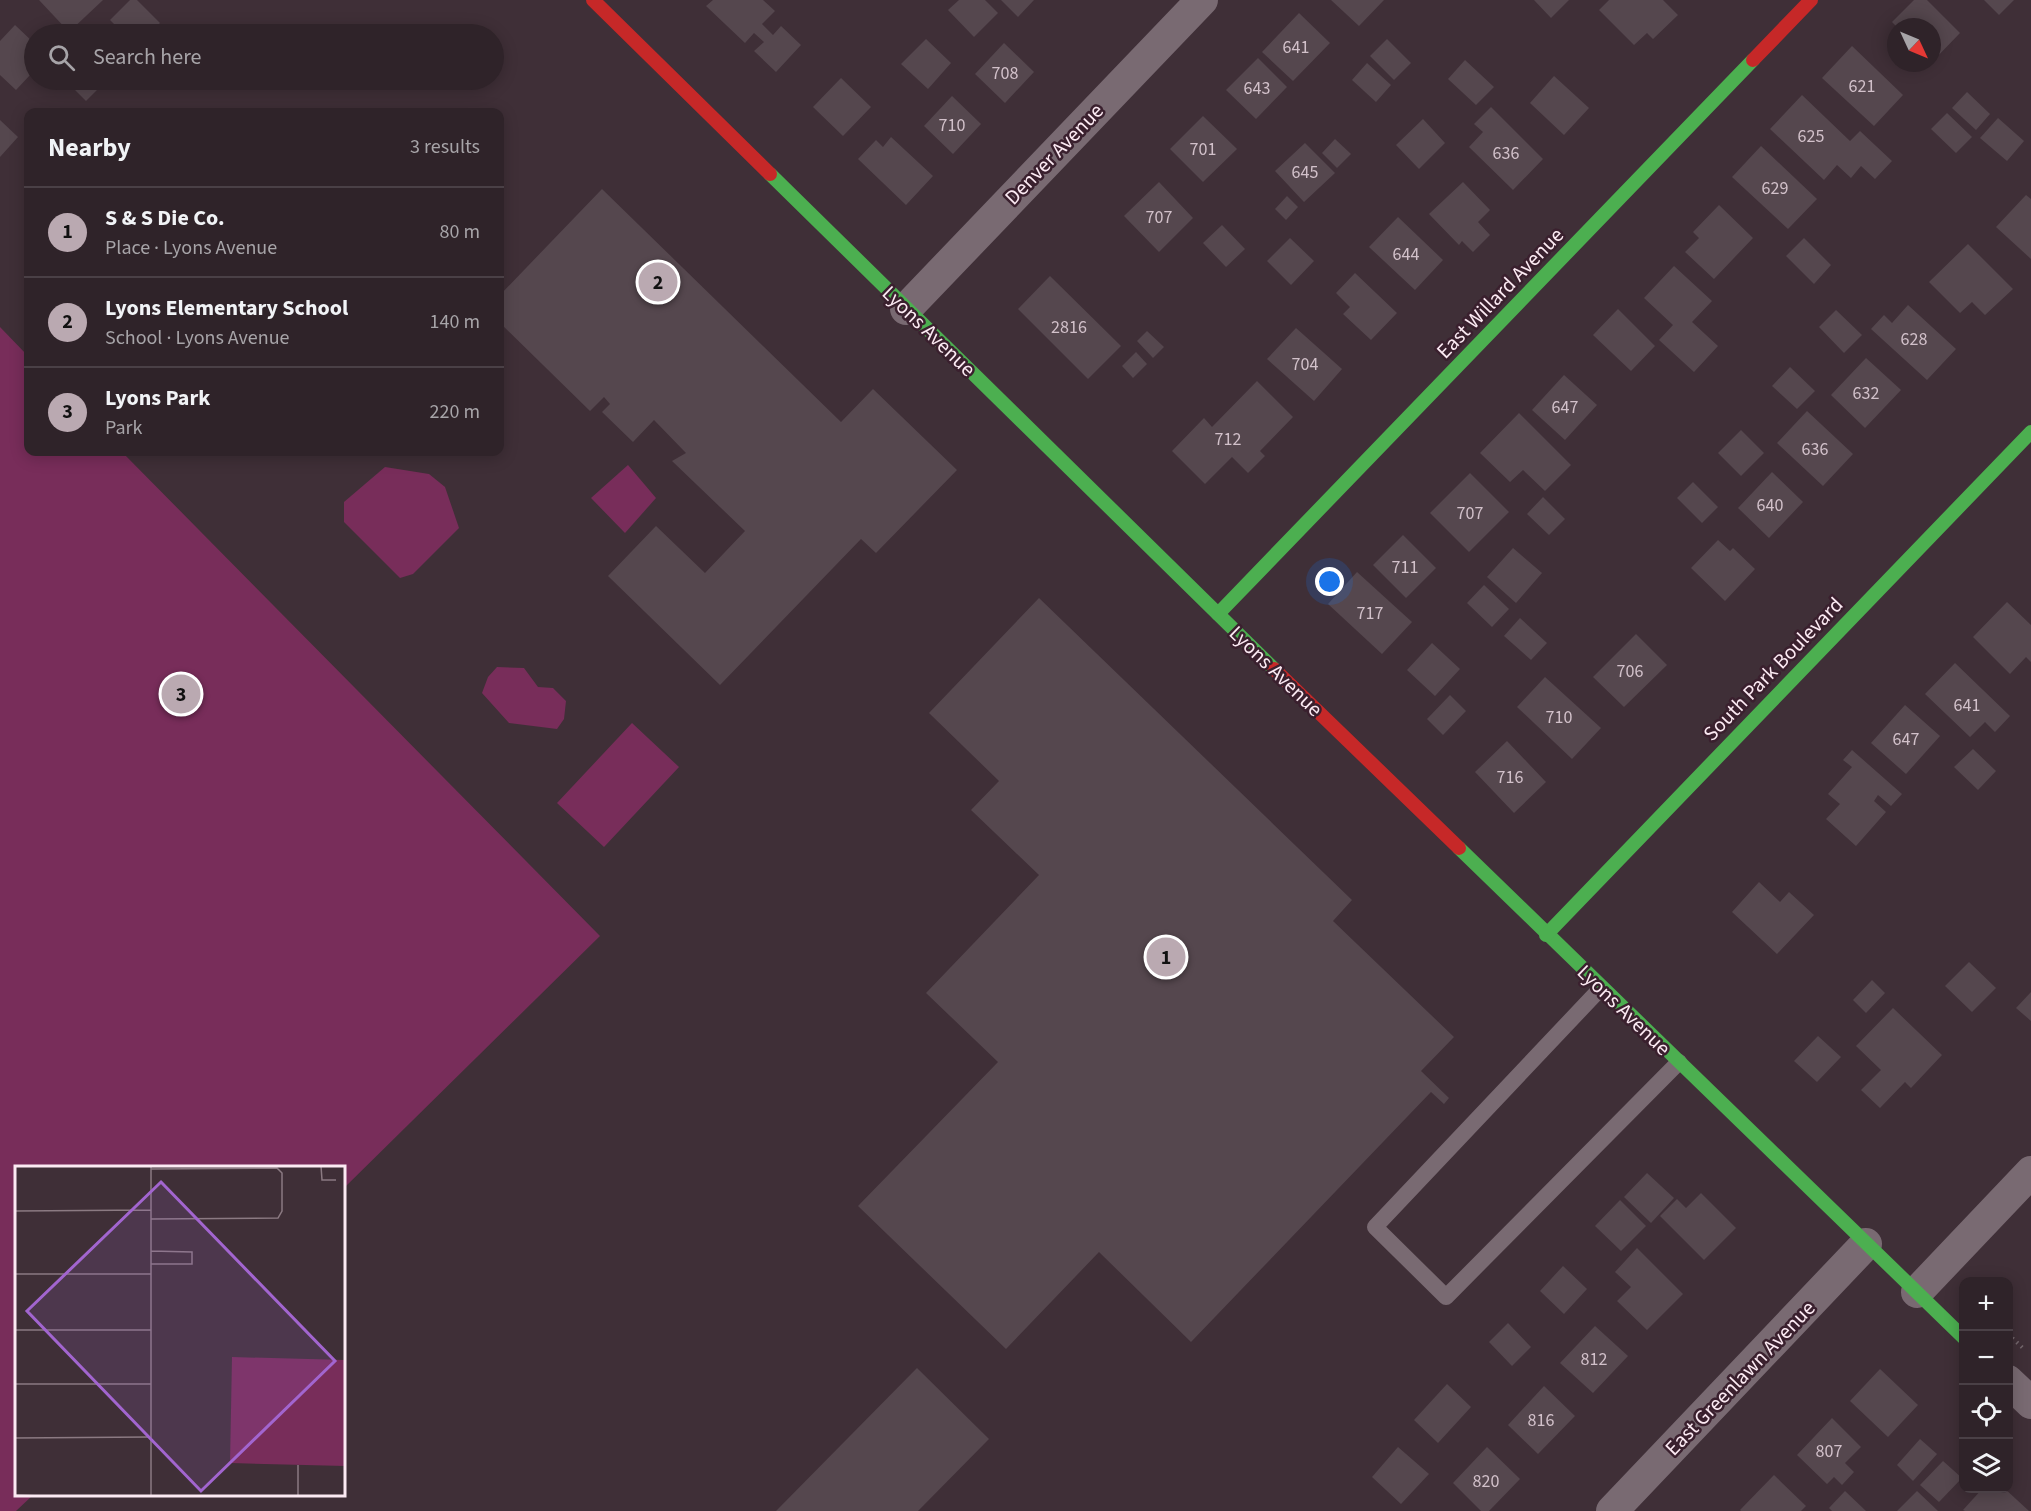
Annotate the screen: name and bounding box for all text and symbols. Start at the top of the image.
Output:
north arrow [1887,18,1941,72]
search box [24,24,504,90]
house number: 641 [1283,35,1309,60]
icon: search [45,41,78,74]
text: Search here [93,41,201,73]
house number: 708 [992,61,1018,86]
house number: 621 [1849,74,1875,99]
house number: 643 [1244,76,1270,101]
street label: Denver Avenue [998,96,1110,212]
house number: 710 [939,113,965,138]
house number: 625 [1798,124,1824,149]
text: Nearby [48,129,131,166]
text: 3 results [410,133,480,161]
house number: 701 [1190,137,1216,162]
house number: 636 [1493,141,1519,166]
house number: 645 [1292,160,1318,185]
house number: 629 [1762,176,1788,201]
text: S & S Die Co. [105,202,225,234]
house number: 707 [1146,205,1172,230]
text: 1 [62,218,73,246]
text: 80 m [440,218,480,246]
street label: East Willard Avenue [1429,221,1571,365]
text: Place · Lyons Avenue [105,234,277,262]
house number: 644 [1393,242,1419,267]
pin: 2 [638,260,678,304]
street label: Lyons Avenue [875,279,983,383]
text: Lyons Elementary School [105,292,348,324]
text: 2 [62,308,73,336]
text: 140 m [430,308,480,336]
house number: 2816 [1051,315,1087,340]
text: School · Lyons Avenue [105,324,290,352]
house number: 628 [1901,327,1927,352]
house number: 704 [1292,352,1318,377]
house number: 632 [1853,381,1879,406]
text: Lyons Park [105,382,210,414]
house number: 647 [1552,395,1578,420]
text: 3 [62,398,73,426]
text: 220 m [430,398,480,426]
text: Park [105,414,142,442]
house number: 712 [1215,427,1241,452]
house number: 636 [1802,437,1828,462]
house number: 640 [1757,493,1783,518]
house number: 707 [1457,501,1483,526]
house number: 711 [1392,555,1418,580]
your location [1315,567,1344,596]
street label: South Park Boulevard [1696,590,1850,748]
house number: 717 [1357,601,1383,626]
street label: Lyons Avenue [1222,619,1330,723]
house number: 706 [1617,659,1643,684]
pin: 3 [162,672,201,716]
house number: 641 [1954,693,1980,718]
house number: 710 [1546,705,1572,730]
house number: 647 [1893,727,1919,752]
house number: 716 [1497,765,1523,790]
pin: 1 [1146,934,1186,980]
street label: Lyons Avenue [1570,958,1678,1062]
inset map [15,1166,345,1496]
map controls [1959,1277,2013,1493]
button: + [1959,1277,2013,1331]
street label: East Greenlawn Avenue [1658,1294,1822,1462]
button: − [1959,1331,2013,1385]
house number: 812 [1581,1347,1607,1372]
button: locate [1959,1385,2013,1439]
house number: 816 [1528,1408,1554,1433]
house number: 807 [1816,1439,1842,1464]
button: layers [1959,1439,2013,1493]
house number: 820 [1473,1469,1499,1494]

